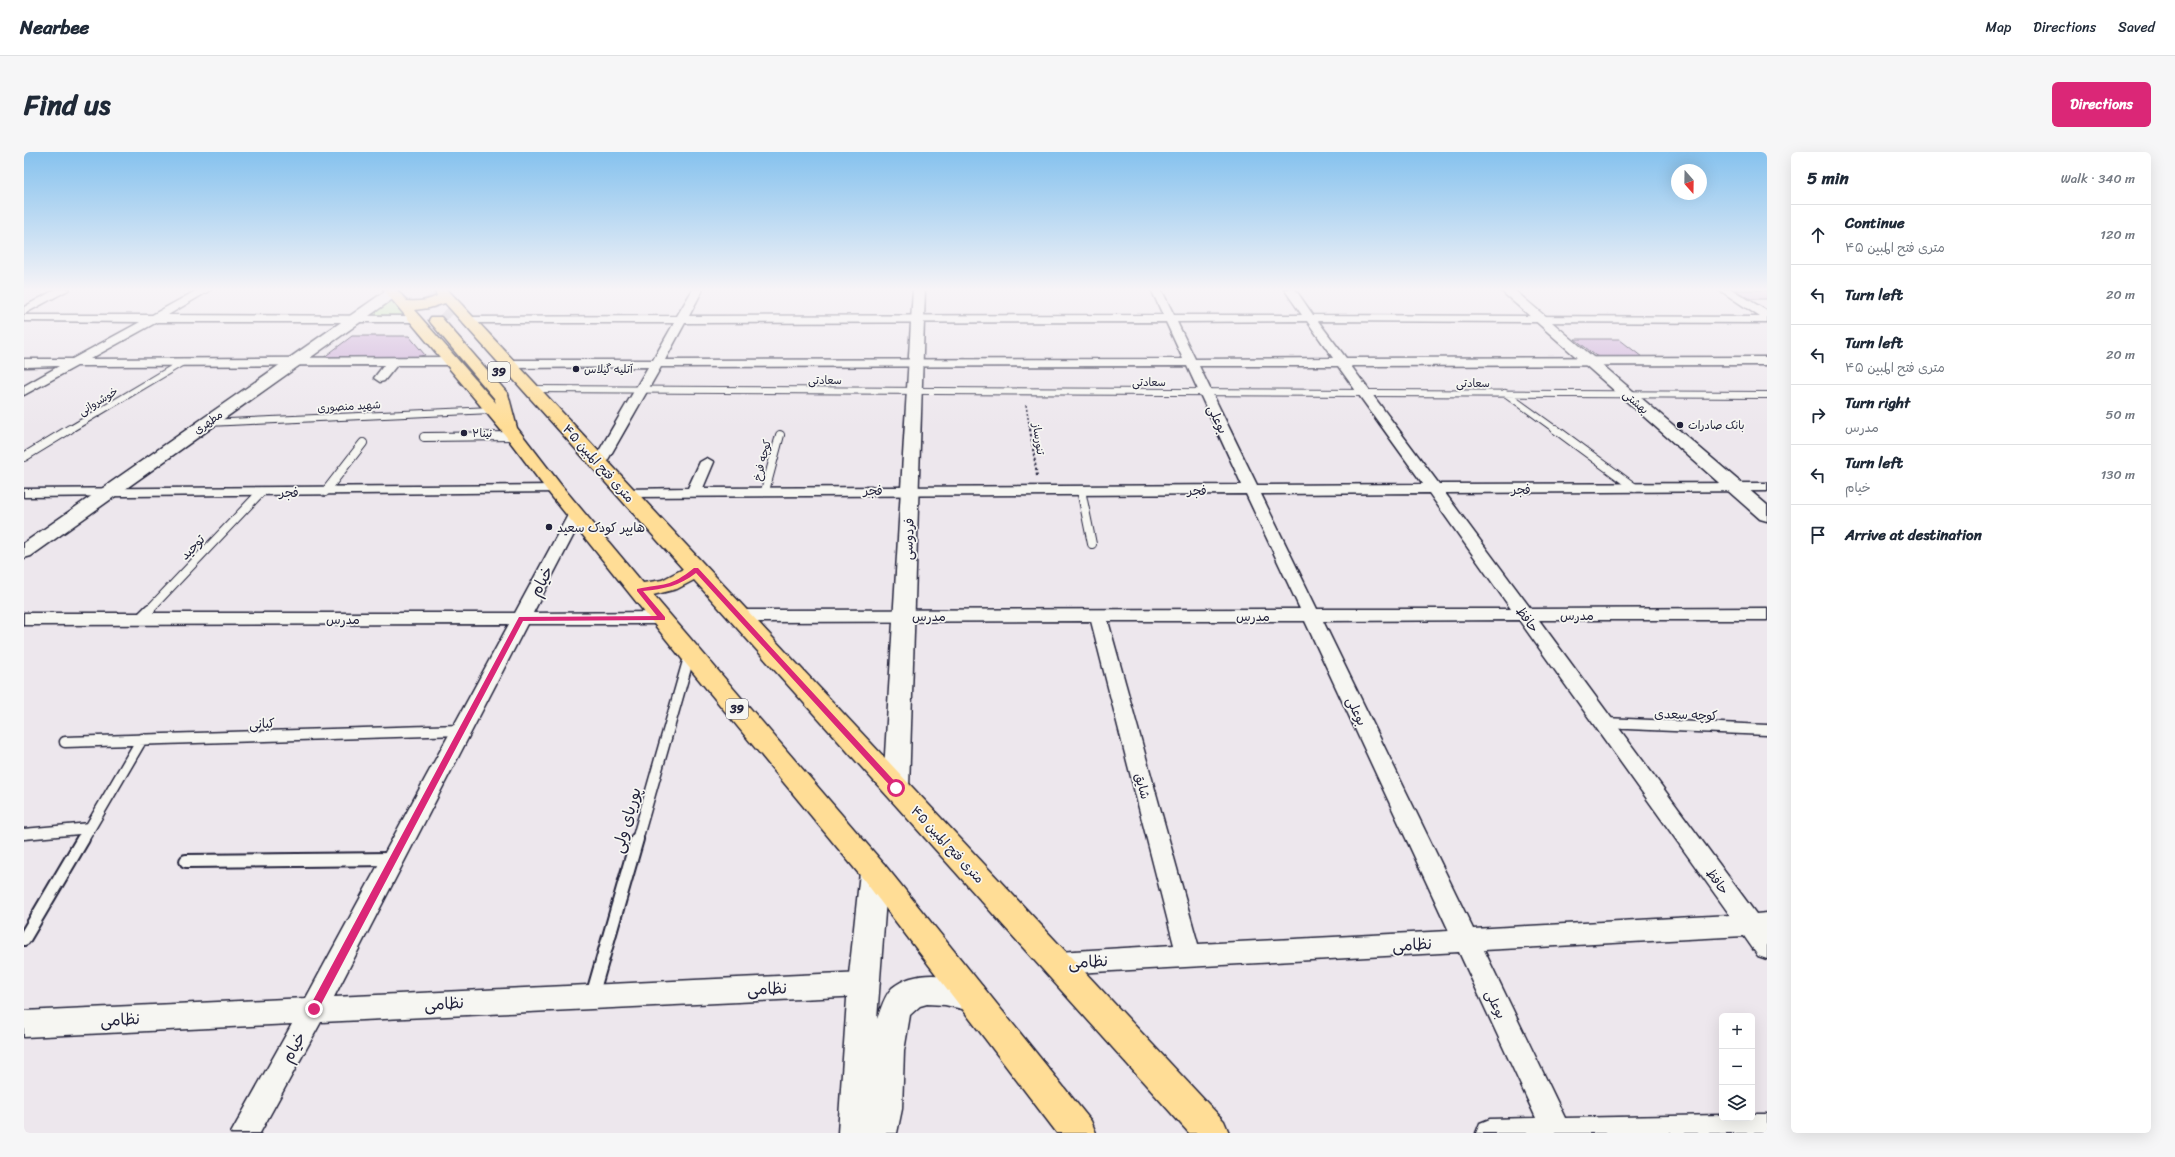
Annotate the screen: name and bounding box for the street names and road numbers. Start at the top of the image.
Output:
road number: 39 [488,362,510,382]
street label: سعادتی [808,371,842,390]
street label: سعادتی [1132,373,1166,392]
street label: سعادتی [1456,374,1490,393]
street label: خوشروانی [75,382,122,421]
street label: بهشتی [1618,386,1653,419]
street label: شهید منصوری [317,395,381,418]
street label: بوعلی [1201,401,1234,438]
street label: مطهری [190,405,227,439]
street label: ۴۵ متری فتح المبین [557,419,641,508]
street label: تنورساز [1027,421,1050,457]
street label: کوچه فرخ [748,437,777,483]
street label: فجر [1510,478,1531,501]
street label: فجر [862,479,883,502]
street label: فجر [1186,479,1207,502]
street label: فجر [278,481,299,504]
street label: فردوسی [896,518,921,560]
street label: توحید [174,529,211,566]
street label: خیام [521,560,562,602]
street label: حافظ [1510,601,1545,638]
street label: مدرس [1560,604,1594,627]
street label: مدرس [912,605,946,628]
street label: مدرس [1236,605,1270,628]
street label: مدرس [326,608,360,631]
street label: بوعلی [1340,693,1373,730]
road number: 39 [726,699,748,719]
street label: کوچه سعدی [1654,702,1719,727]
street label: کیانی [249,712,276,735]
street label: شایق [1128,770,1157,802]
street label: پوریای ولی [603,784,650,856]
street label: ۴۵ متری فتح المبین [905,800,990,889]
street label: حافظ [1700,863,1735,900]
street label: نظامی [1391,929,1433,960]
street label: نظامی [1067,946,1109,977]
street label: نظامی [747,973,787,1004]
street label: بوعلی [1479,986,1512,1023]
street label: نظامی [423,988,465,1019]
street label: نظامی [99,1004,141,1035]
street label: خیام [273,1026,314,1068]

